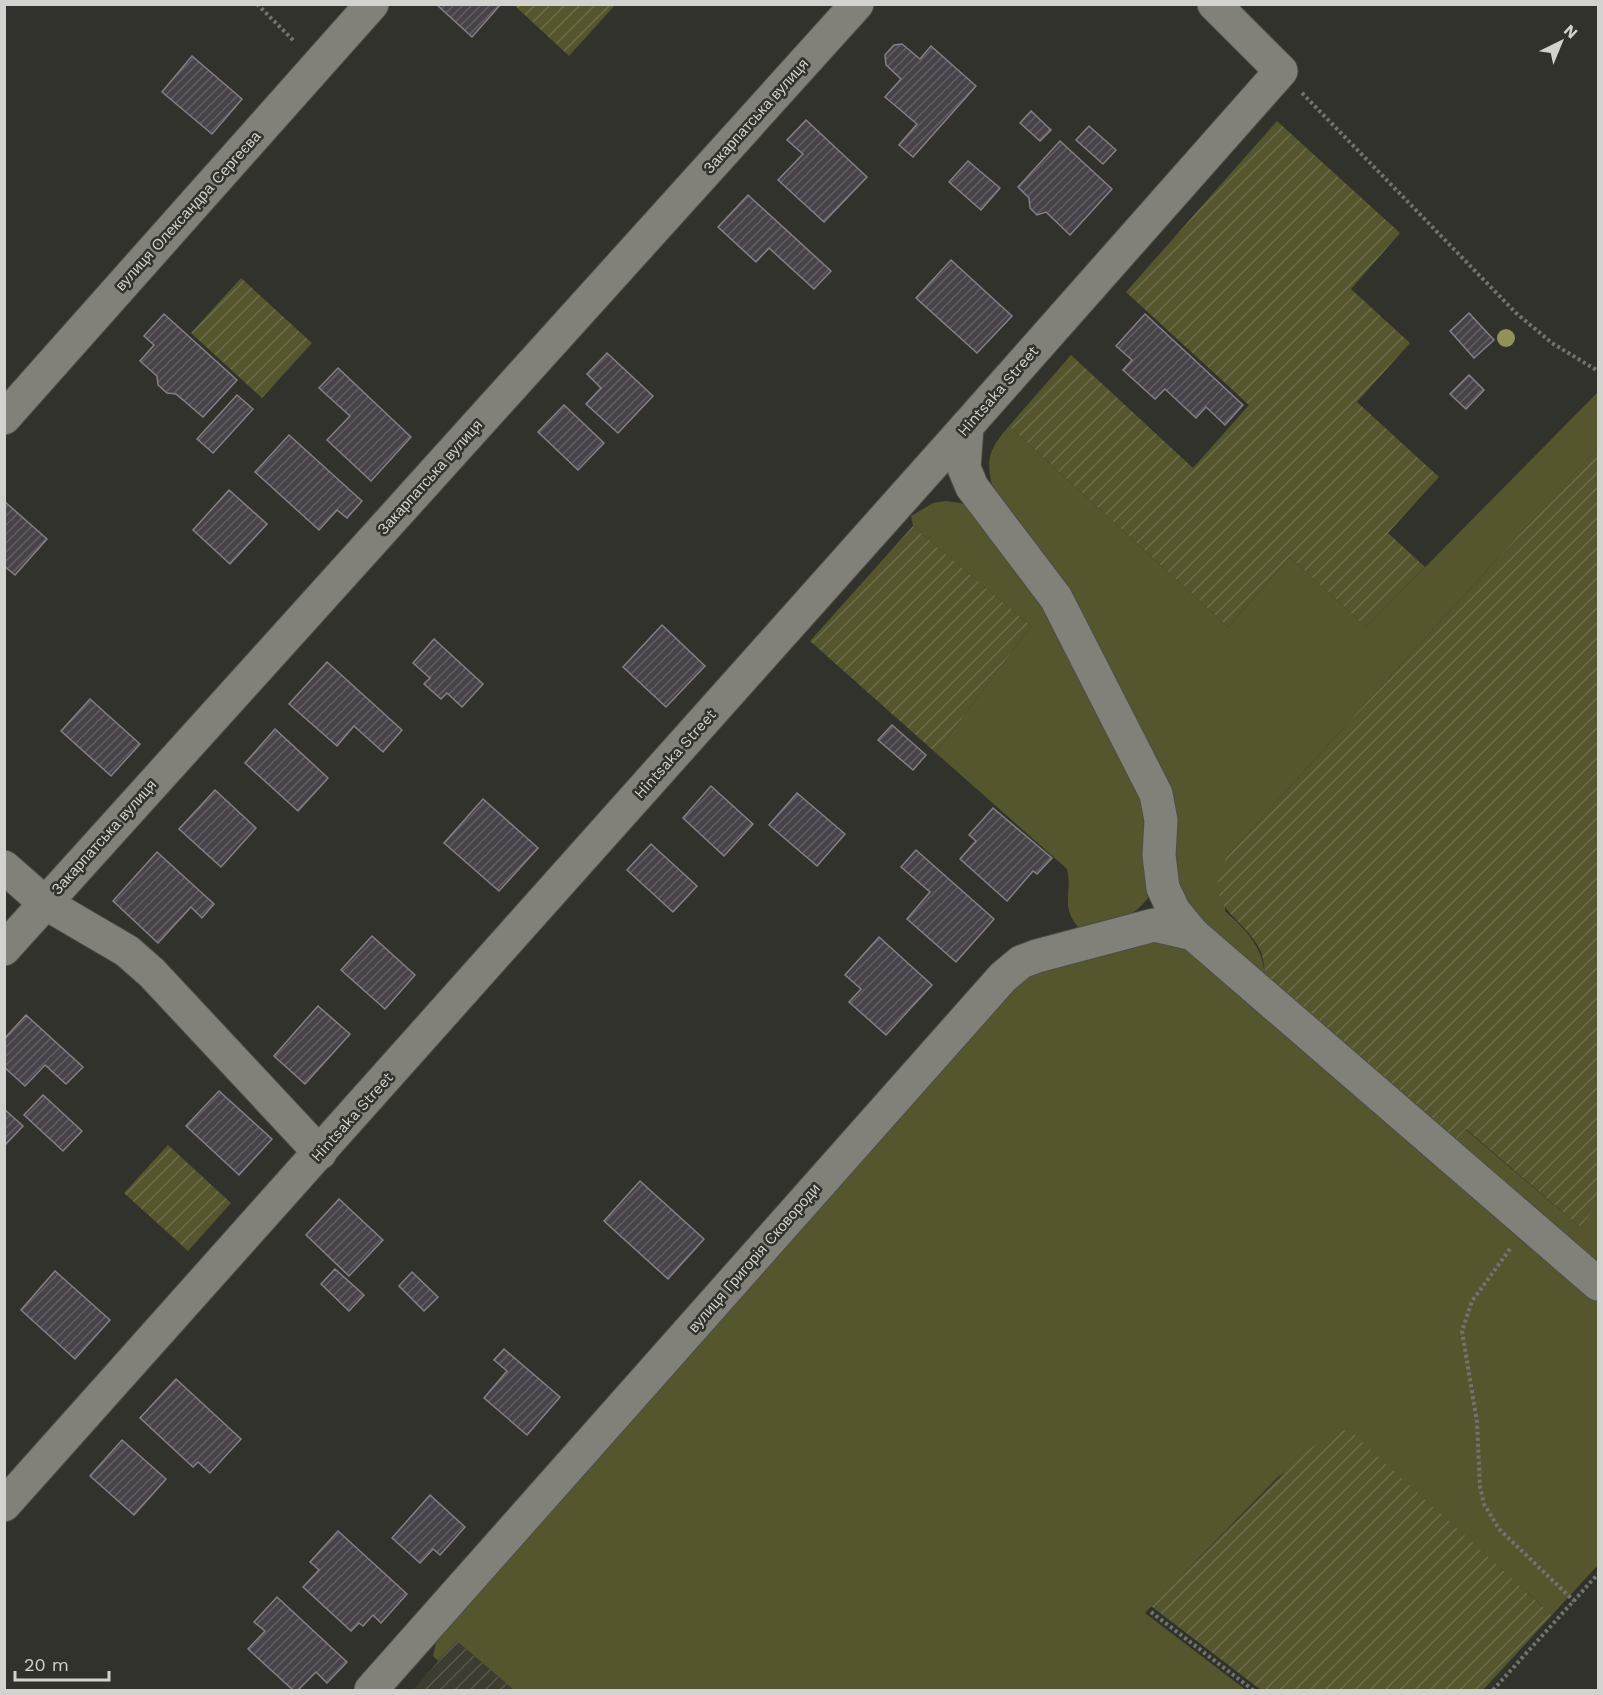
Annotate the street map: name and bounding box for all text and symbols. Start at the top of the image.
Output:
north arrow [1531,12,1591,72]
text: N [1560,20,1582,42]
street label: Закарпатська вулиця [700,55,812,177]
street label: вулиця Олександра Сергеєва [112,127,265,295]
street label: Hintsaka Street [954,342,1043,440]
street label: Закарпатська вулиця [374,416,486,538]
street label: Hintsaka Street [630,705,720,802]
street label: Закарпатська вулиця [48,776,160,898]
street label: Hintsaka Street [307,1068,397,1165]
street label: вулиця Григорія Сковороди [684,1180,824,1336]
scale bar [15,1644,110,1682]
text: 20 m [24,1654,69,1675]

